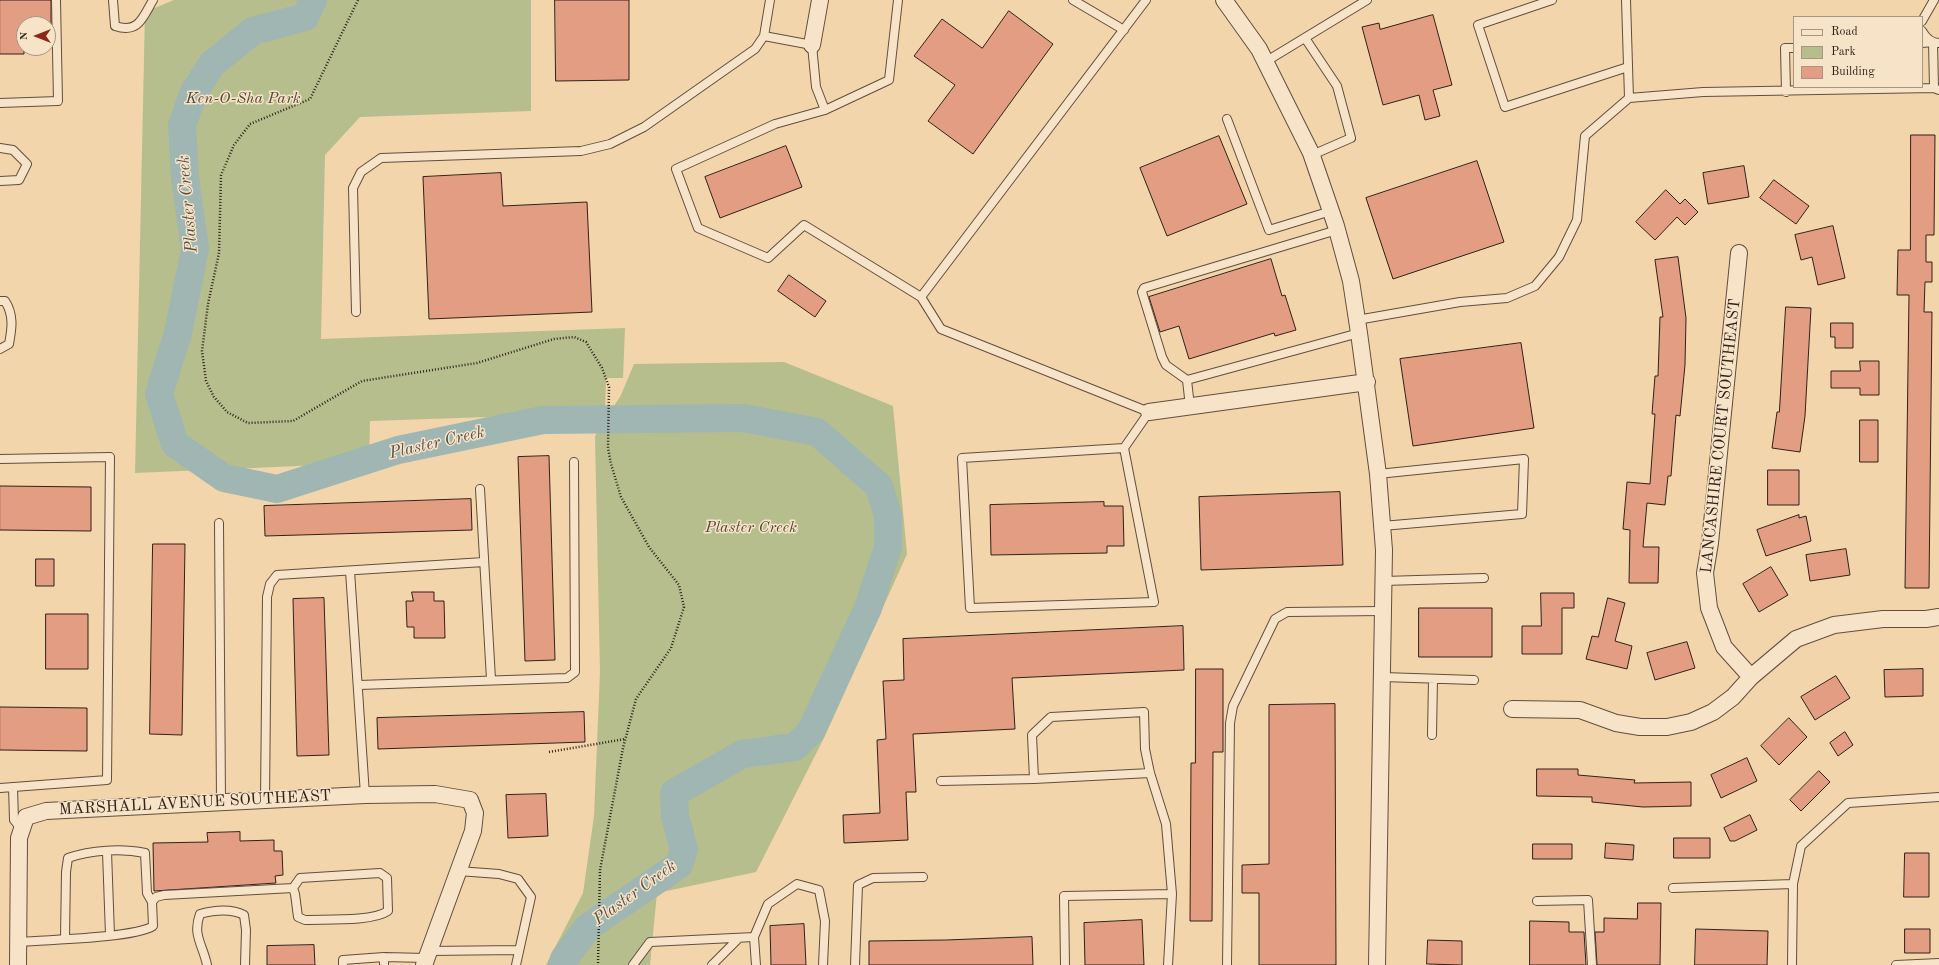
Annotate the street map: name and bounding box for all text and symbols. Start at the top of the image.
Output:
north arrow [16,16,56,56]
legend [1793,16,1923,88]
text: Road [1831,26,1858,38]
text: N [19,32,30,40]
text: Park [1831,46,1856,58]
text: Building [1831,66,1875,78]
park label: Ken-O-Sha Park [185,89,301,109]
water label: Plaster Creek [174,154,202,254]
street label: LANCASHIRE COURT SOUTHEAST [1697,298,1745,574]
water label: Plaster Creek [387,422,487,464]
park label: Plaster Creek [705,518,797,538]
street label: MARSHALL AVENUE SOUTHEAST [58,786,332,820]
water label: Plaster Creek [589,856,681,930]

